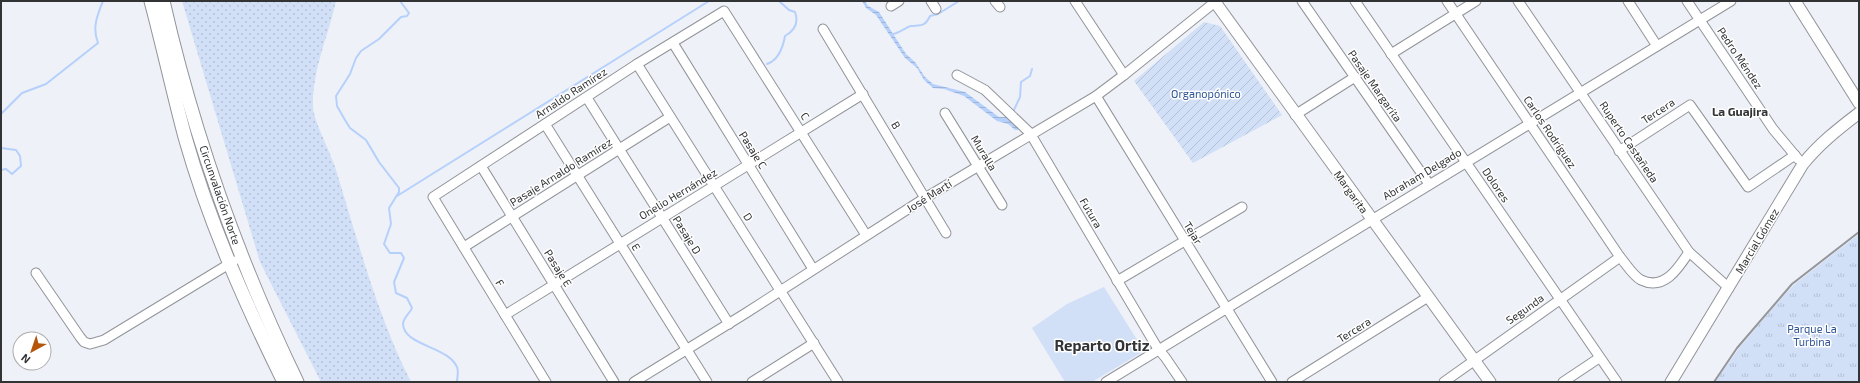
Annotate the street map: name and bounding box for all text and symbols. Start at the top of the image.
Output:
street label: Pedro Méndez [1715,24,1766,91]
street label: Pasaje Margarita [1345,47,1405,125]
street label: Arnaldo Ramírez [532,64,609,121]
park label: Organopónico [1171,87,1241,100]
street label: Carlos Rodríguez [1521,93,1580,171]
street label: Tercera [1639,95,1677,126]
street label: Ruperto Castañeda [1597,99,1661,185]
district label: La Guajira [1712,104,1768,119]
street label: C [798,110,813,122]
street label: B [889,118,904,131]
street label: Pasaje C [736,129,770,171]
street label: Muralla [969,133,1000,173]
street label: Pasaje Arnaldo Ramírez [507,135,615,209]
street label: Circunvalación Norte [197,143,244,246]
street label: Abraham Delgado [1380,145,1463,202]
street label: Onelio Hernández [636,165,719,222]
street label: Dolores [1480,165,1513,205]
street label: Margarita [1332,168,1371,216]
street label: José Martí [904,176,955,215]
street label: Futura [1078,195,1105,230]
street label: Marcial Gómez [1732,205,1781,276]
street label: D [741,210,756,223]
street label: Pasaje D [670,213,704,257]
street label: Tejar [1181,219,1206,247]
street label: E [629,241,644,253]
street label: Pasaje E [541,247,575,289]
street label: F [493,277,508,289]
street label: Segunda [1503,291,1546,326]
street label: Tercera [1335,314,1373,345]
park label: Parque La Turbina [1787,322,1837,348]
north arrow [12,331,52,371]
district label: Reparto Ortiz [1054,336,1150,354]
text: N [18,351,32,367]

